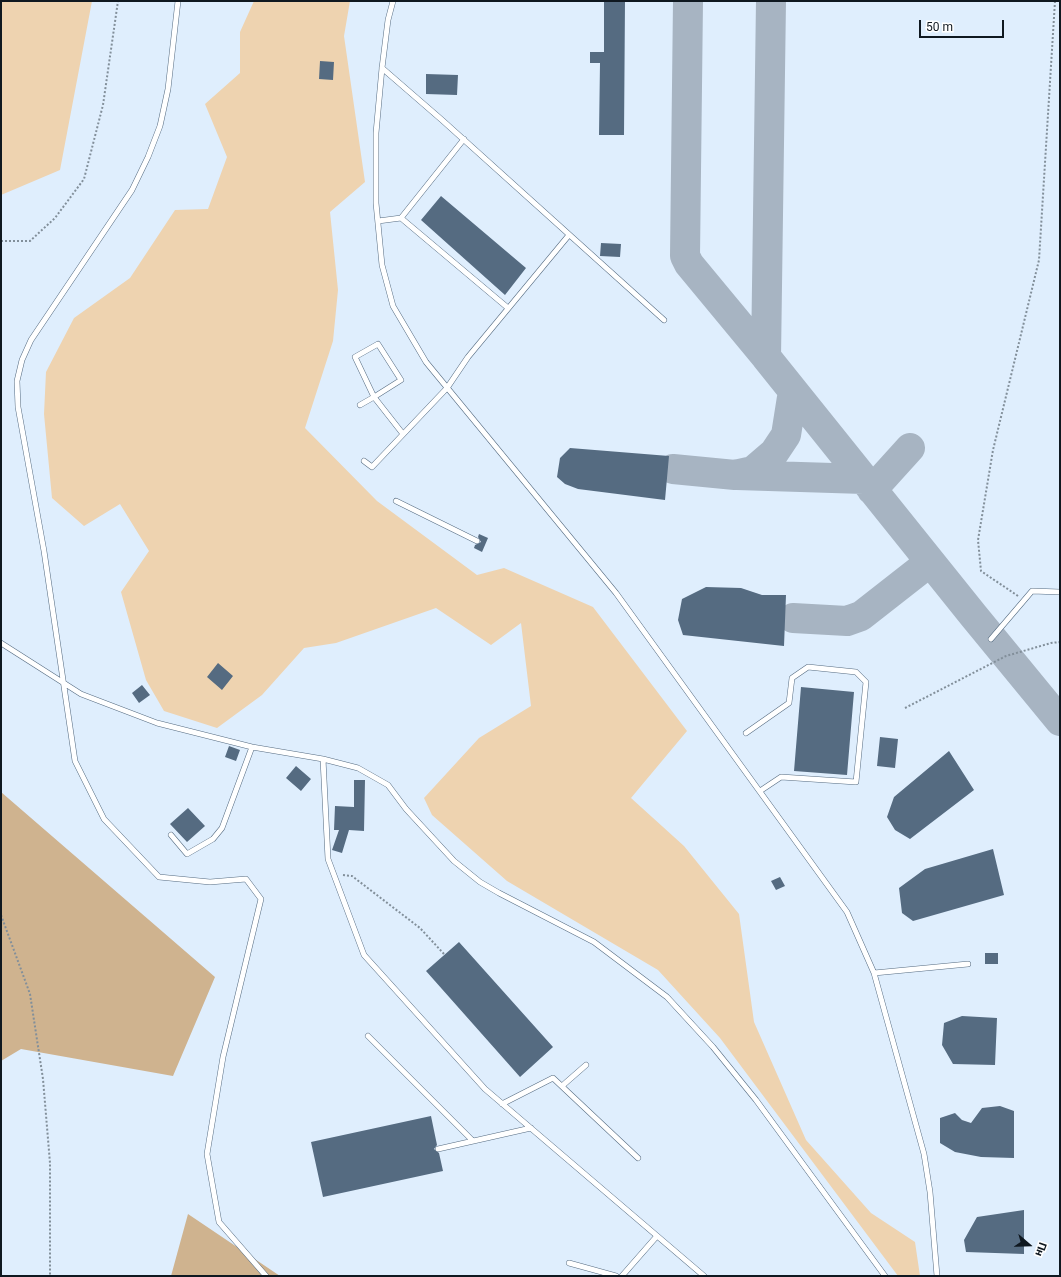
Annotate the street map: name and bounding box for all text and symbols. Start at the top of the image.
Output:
scale bar [921,12,1006,38]
text: 50 m [926,20,953,34]
north arrow [1009,1225,1049,1265]
text: Пн [1032,1240,1049,1258]

